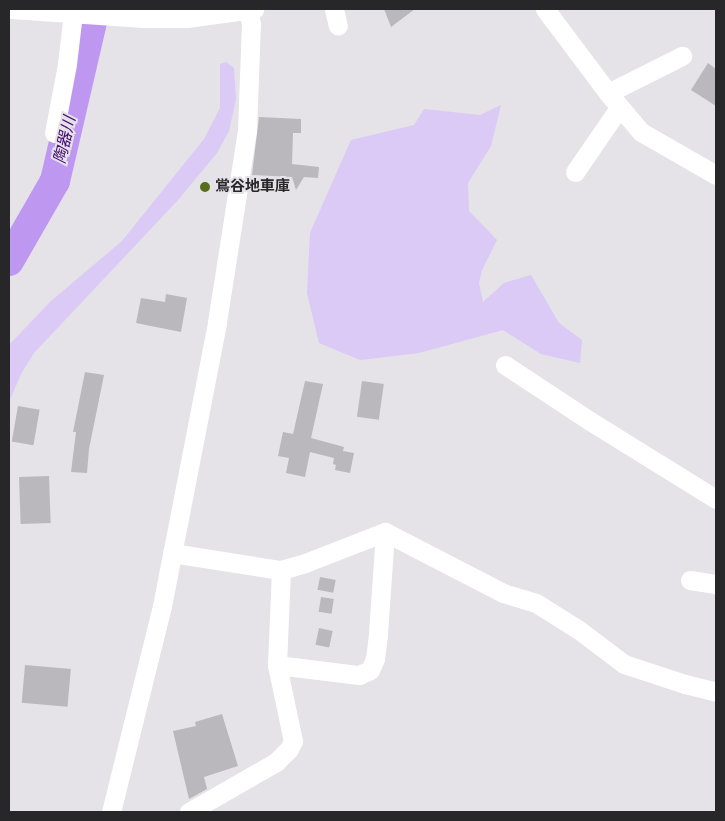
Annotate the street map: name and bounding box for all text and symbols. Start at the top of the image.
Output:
water label: 陶器川 [50,114,80,166]
place label: 鴬谷地車庫 [215,178,290,196]
marker: 鴬谷地車庫 [199,181,211,193]

